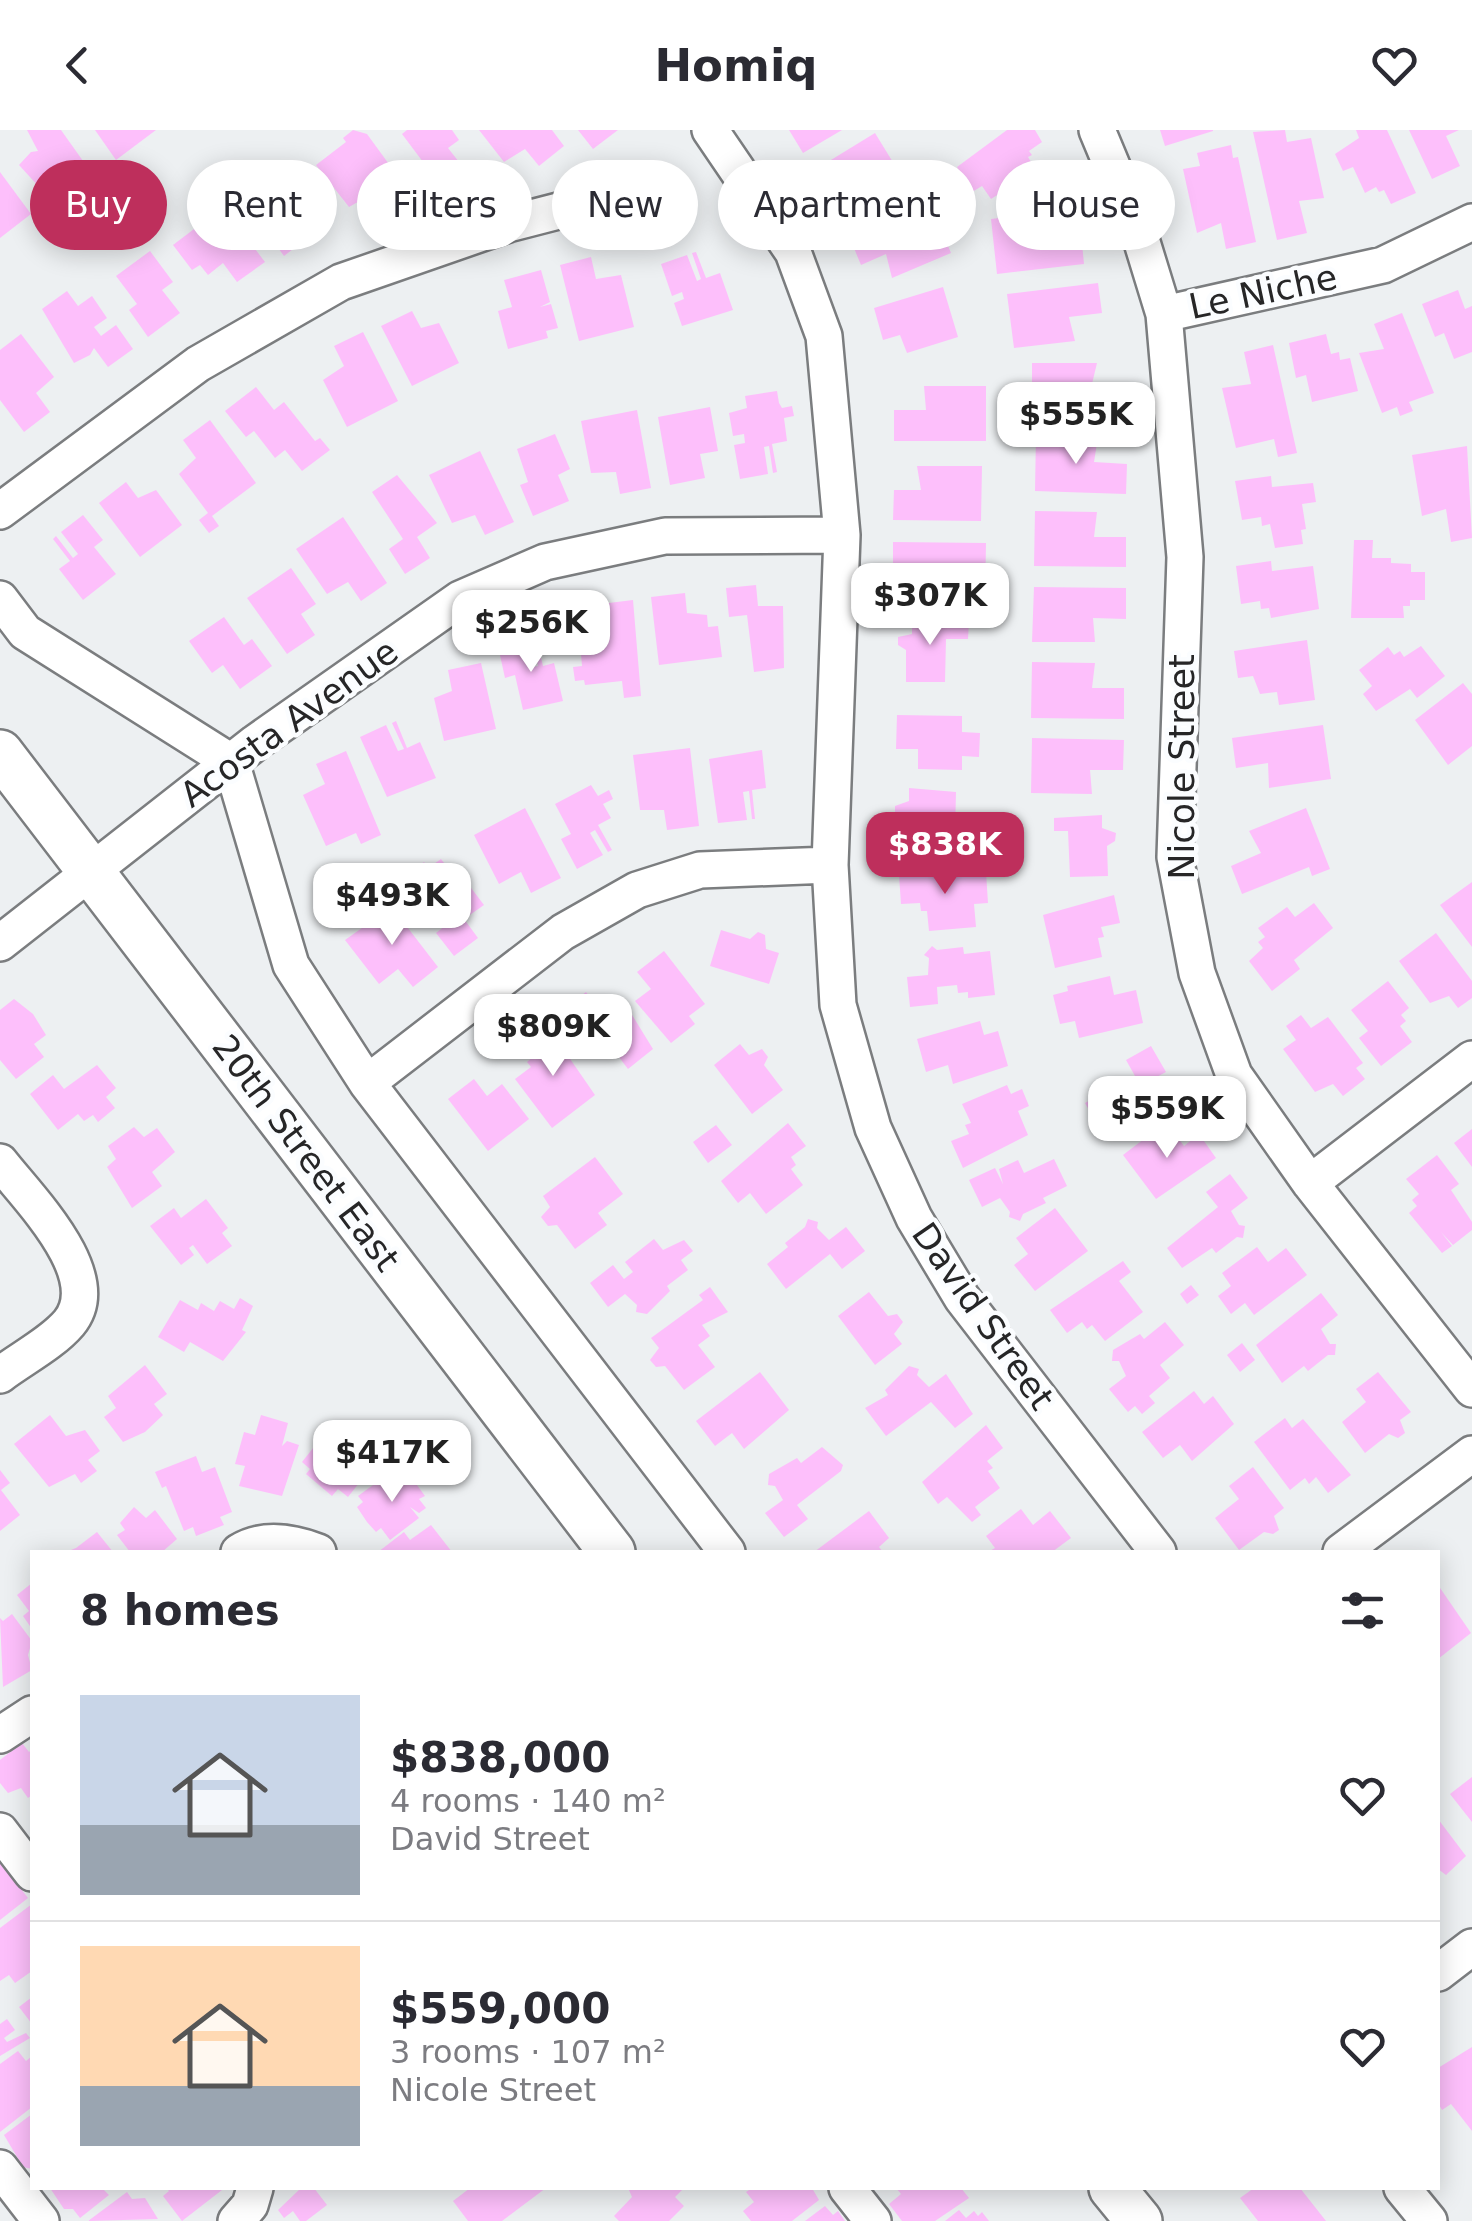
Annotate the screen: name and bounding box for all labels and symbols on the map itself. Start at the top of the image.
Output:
street label: Le Niche [1185,257,1341,327]
pin: $555K [1006,382,1146,467]
pin: $307K [860,563,1000,648]
pin: $256K [461,590,601,675]
street label: Acosta Avenue [173,631,405,815]
street label: Nicole Street [1162,654,1202,880]
pin: $838K [875,812,1015,897]
pin: $493K [322,863,462,948]
pin: $809K [483,994,623,1079]
street label: 20th Street East [204,1027,408,1279]
pin: $559K [1097,1076,1237,1161]
street label: David Street [904,1215,1062,1417]
pin: $417K [322,1420,462,1505]

